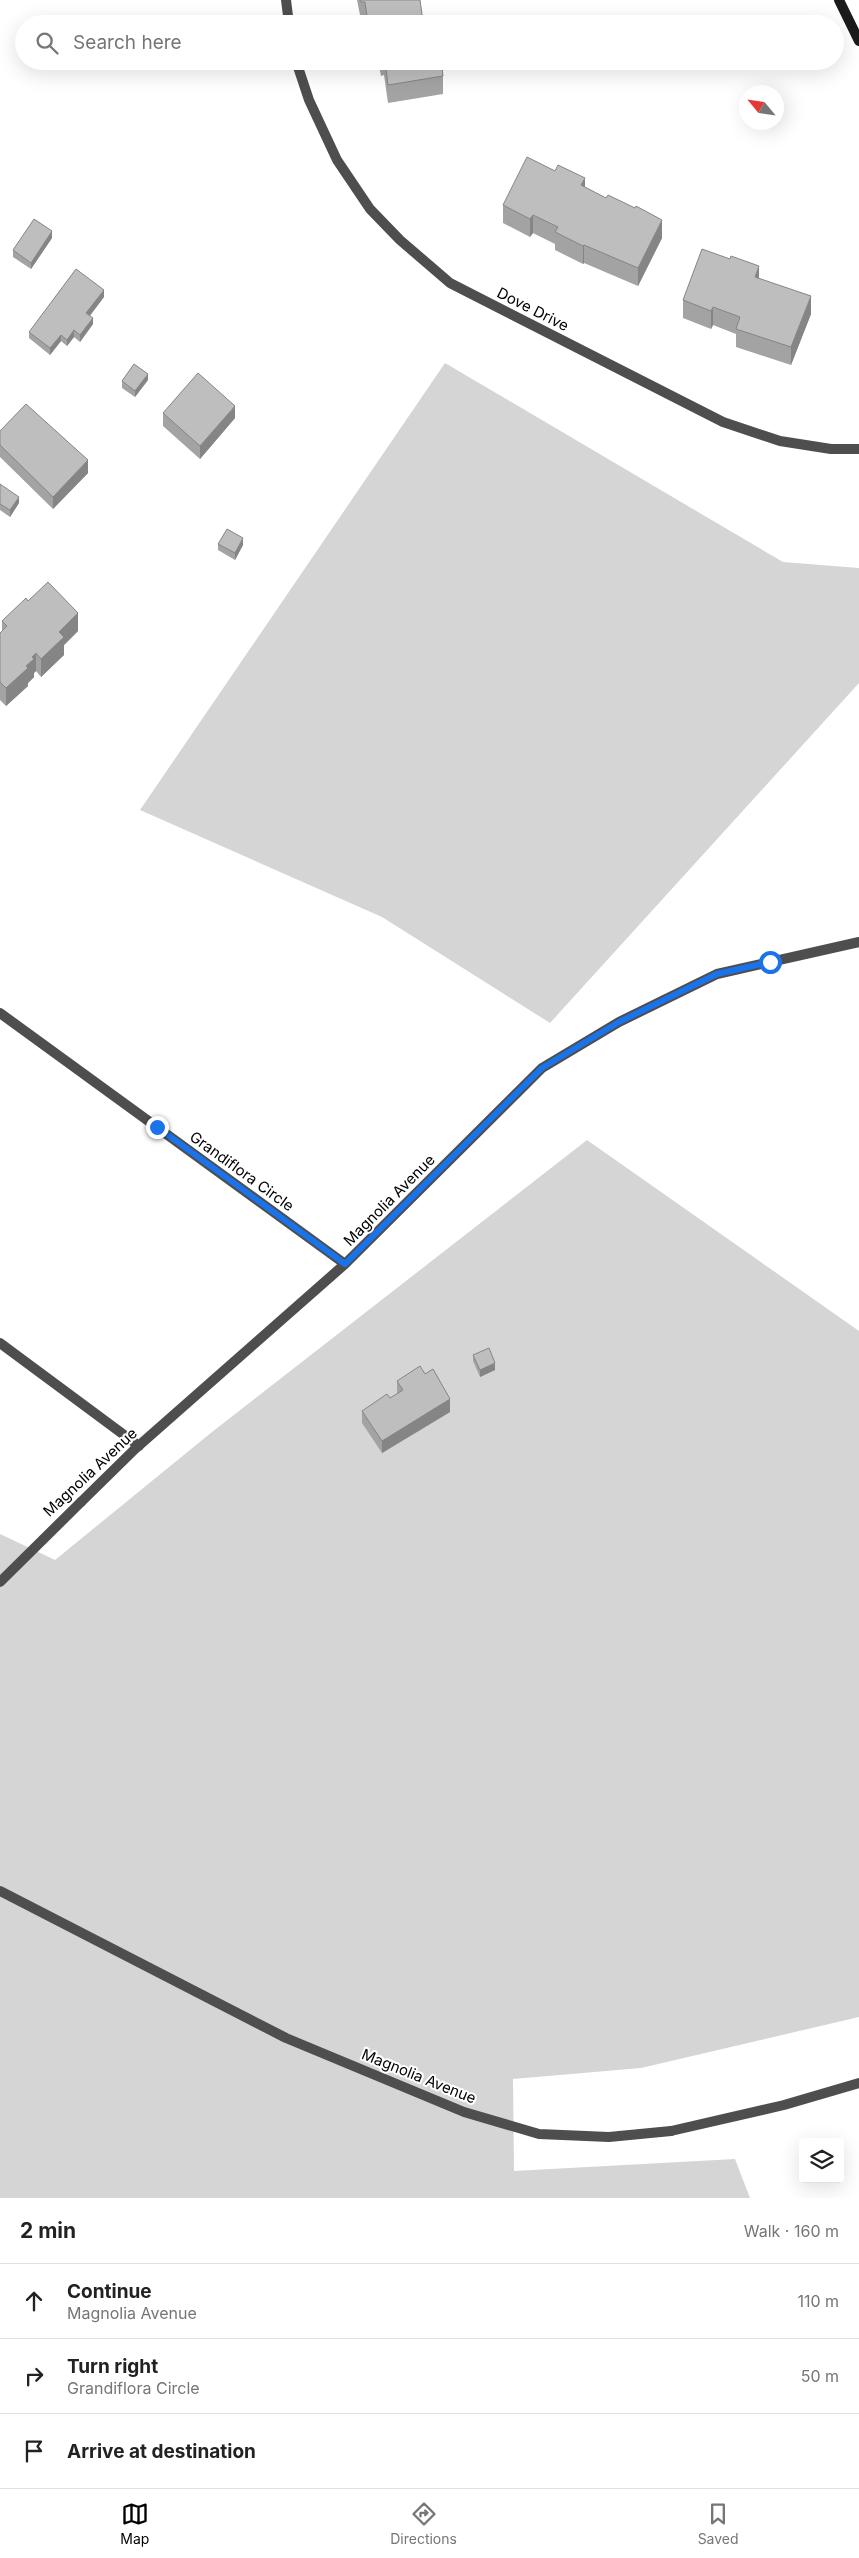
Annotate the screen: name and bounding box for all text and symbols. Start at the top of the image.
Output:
search box [15,15,844,70]
icon: search [33,29,61,57]
text: Search here [73,31,182,54]
north arrow [739,85,784,130]
street label: Dove Drive [494,283,572,335]
route start [759,951,782,974]
route end [146,1116,169,1139]
street label: Grandiflora Circle [186,1127,298,1215]
street label: Magnolia Avenue [339,1150,439,1250]
street label: Magnolia Avenue [39,1424,141,1520]
street label: Magnolia Avenue [359,2044,479,2108]
map controls [799,2138,844,2183]
button: layers [799,2138,844,2183]
text: 2 min [20,2218,76,2243]
text: Walk · 160 m [744,2221,839,2241]
text: Continue [67,2280,152,2303]
icon: ahead [20,2287,48,2315]
text: 110 m [797,2291,839,2311]
text: Magnolia Avenue [67,2303,197,2323]
text: Turn right [67,2355,158,2378]
icon: right [20,2362,48,2390]
text: 50 m [801,2366,839,2386]
text: Grandiflora Circle [67,2378,200,2398]
icon: arrive [20,2437,48,2465]
text: Arrive at destination [67,2440,256,2463]
tab: Map [120,2500,149,2547]
tab: Directions [390,2500,457,2547]
tab: Saved [698,2500,739,2547]

